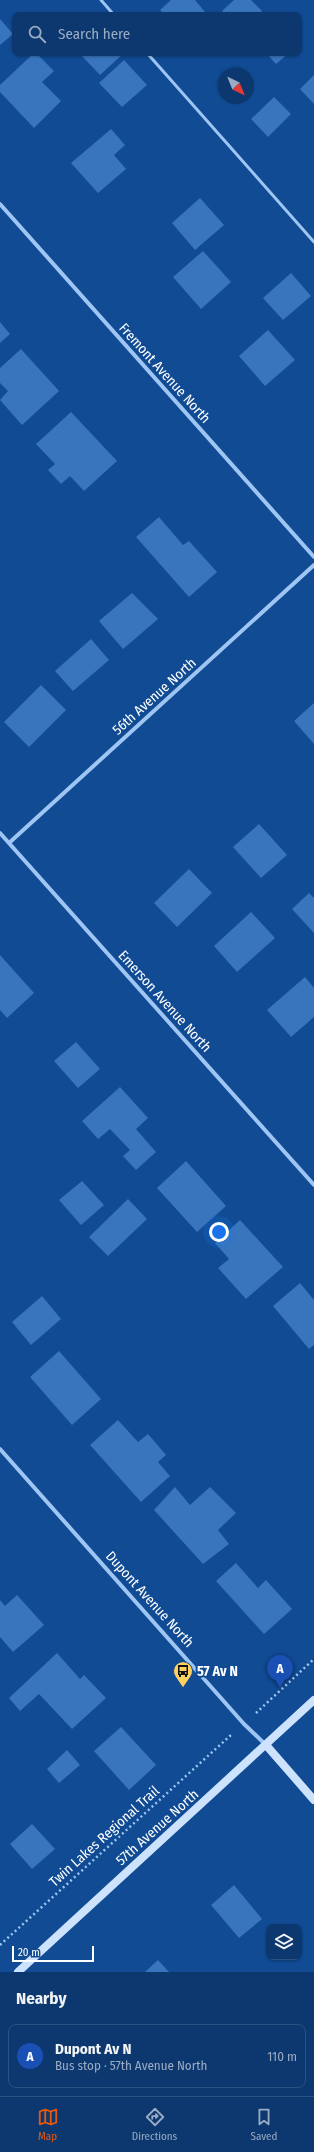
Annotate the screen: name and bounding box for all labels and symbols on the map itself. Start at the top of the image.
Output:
north arrow [218,68,254,104]
street label: Fremont Avenue North [115,320,214,427]
street label: 56th Avenue North [109,654,200,738]
street label: Emerson Avenue North [115,947,215,1056]
your location [209,1222,229,1242]
street label: Dupont Avenue North [102,1548,197,1651]
pin: A [267,1655,293,1688]
bus stop icon: 57 Av N [172,1660,194,1688]
place label: 57 Av N [197,1663,238,1680]
street label: Twin Lakes Regional Trail [46,1782,163,1890]
street label: 57th Avenue North [113,1786,202,1869]
scale bar [12,1944,94,1963]

